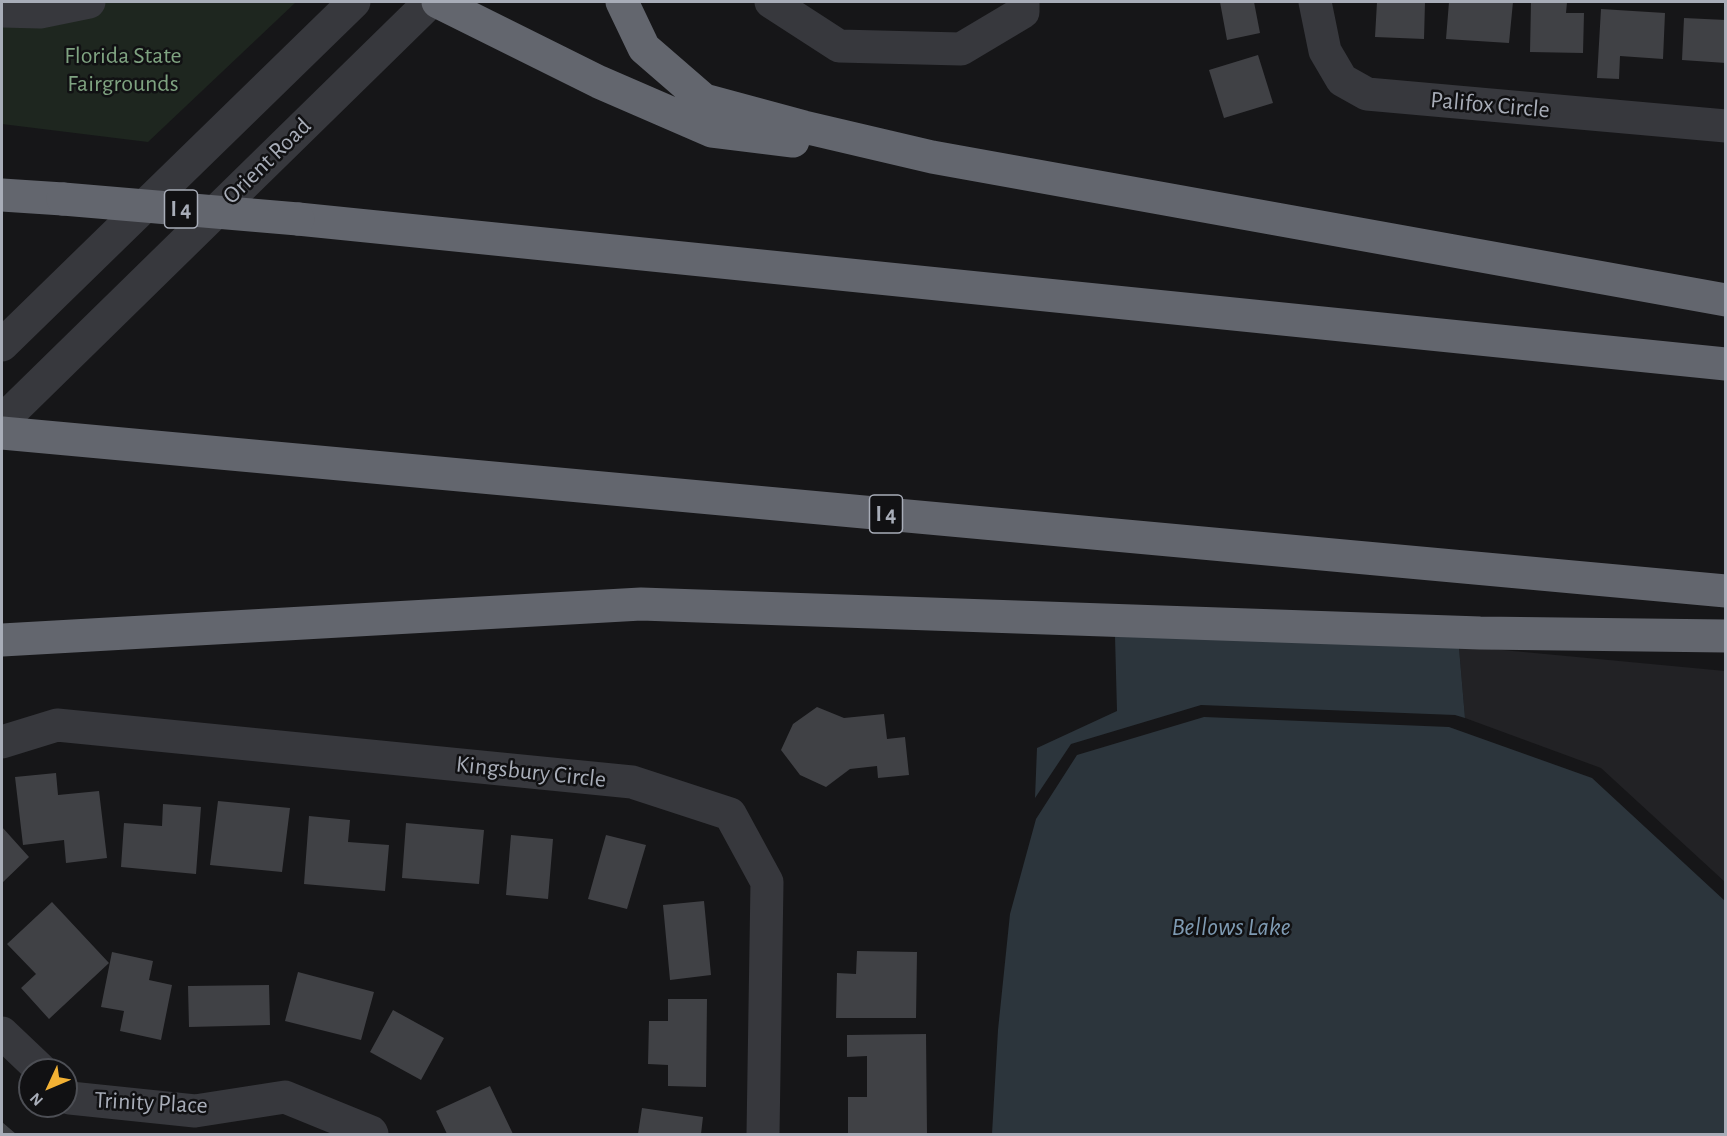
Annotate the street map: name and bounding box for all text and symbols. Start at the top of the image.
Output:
park label: Florida State Fairgrounds [64,42,182,98]
street label: Palifox Circle [1429,85,1551,125]
street label: Orient Road [217,112,317,210]
road number: I 4 [164,190,198,228]
road number: I 4 [870,495,902,533]
street label: Kingsbury Circle [455,750,607,794]
water label: Bellows Lake [1172,911,1290,943]
north arrow [18,1058,78,1118]
street label: Trinity Place [94,1086,208,1120]
text: N [27,1090,46,1109]

